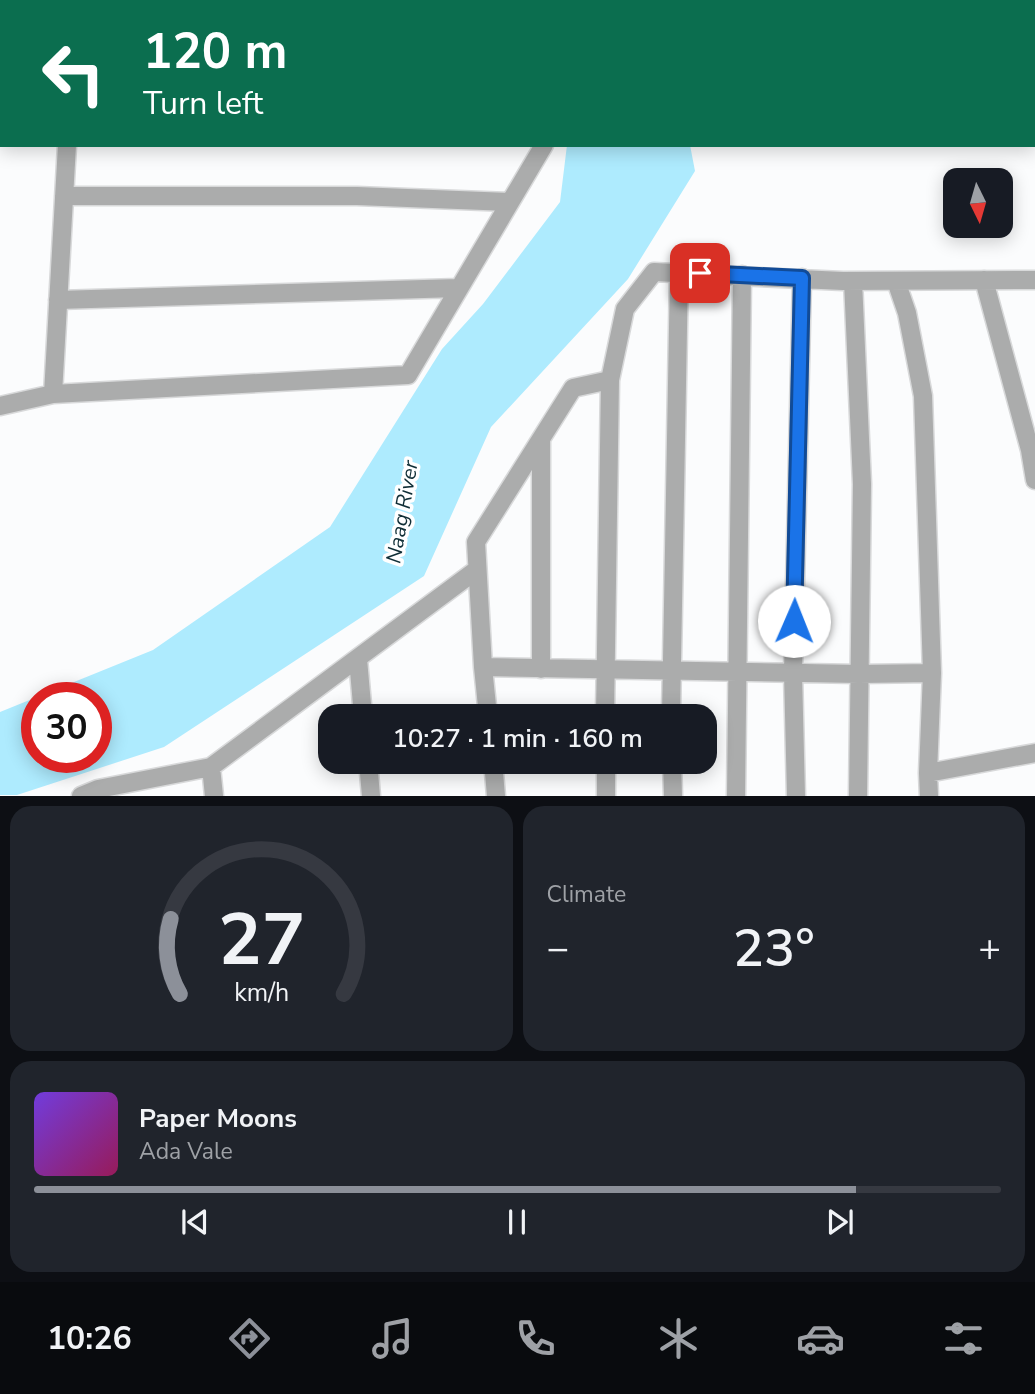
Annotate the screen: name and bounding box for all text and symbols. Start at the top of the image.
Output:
text: 120 m [143,18,287,85]
icon: left [28,28,119,119]
text: Turn left [143,82,263,125]
north arrow [943,168,1013,238]
map controls [943,168,1013,238]
pin [670,243,730,303]
icon: arrive [681,254,719,292]
water label: Naag River [379,458,425,566]
position arrow [757,584,831,658]
speed limit sign: 30 [21,682,112,773]
text: 10:27 · 1 min · 160 m [392,721,643,756]
text: Climate [547,879,626,910]
text: 27 [218,891,305,991]
text: 23° [733,913,815,984]
text: − [547,923,569,974]
text: + [978,923,1001,974]
text: km/h [234,976,289,1010]
text: Paper Moons [139,1101,297,1136]
text: Ada Vale [139,1136,233,1167]
icon: previous [176,1203,214,1241]
icon: pause [498,1203,536,1241]
icon: next [821,1203,859,1241]
icon: directions [225,1314,274,1363]
icon: music [368,1314,417,1363]
icon: phone [511,1314,560,1363]
icon: climate [654,1314,703,1363]
icon: car [796,1314,845,1363]
icon: filters [939,1314,988,1363]
text: 10:26 [47,1317,132,1360]

